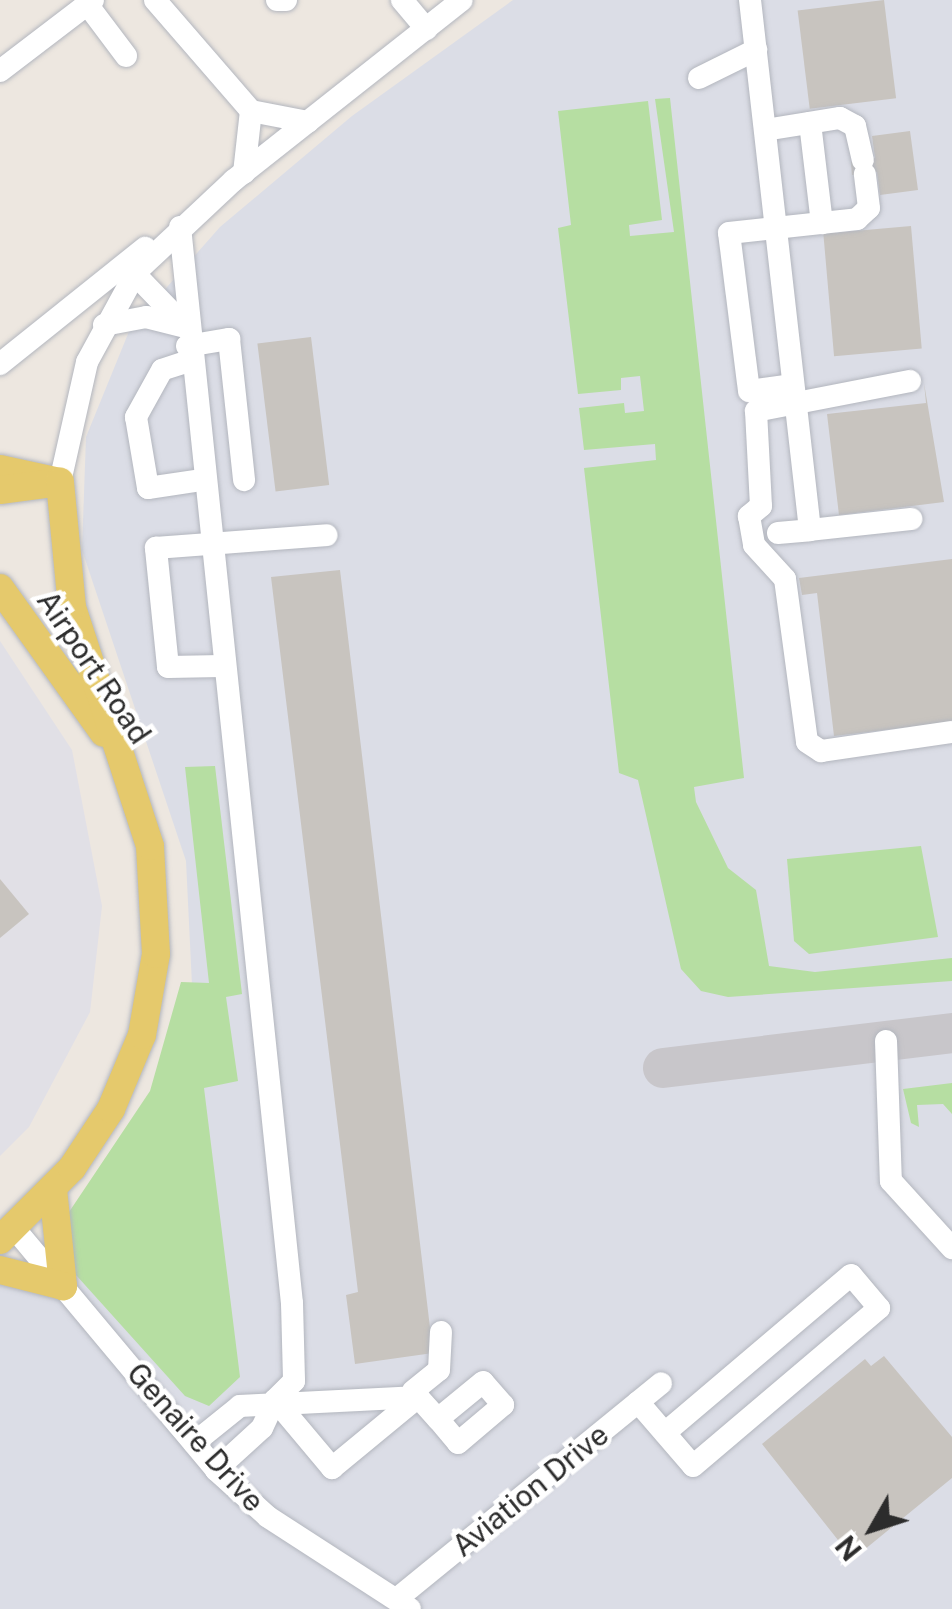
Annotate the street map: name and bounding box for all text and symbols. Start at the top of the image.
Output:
street label: Airport Road [30,584,158,750]
street label: Genaire Drive [120,1355,272,1519]
street label: Aviation Drive [445,1416,615,1564]
north arrow [822,1479,922,1579]
text: N [829,1529,868,1567]

